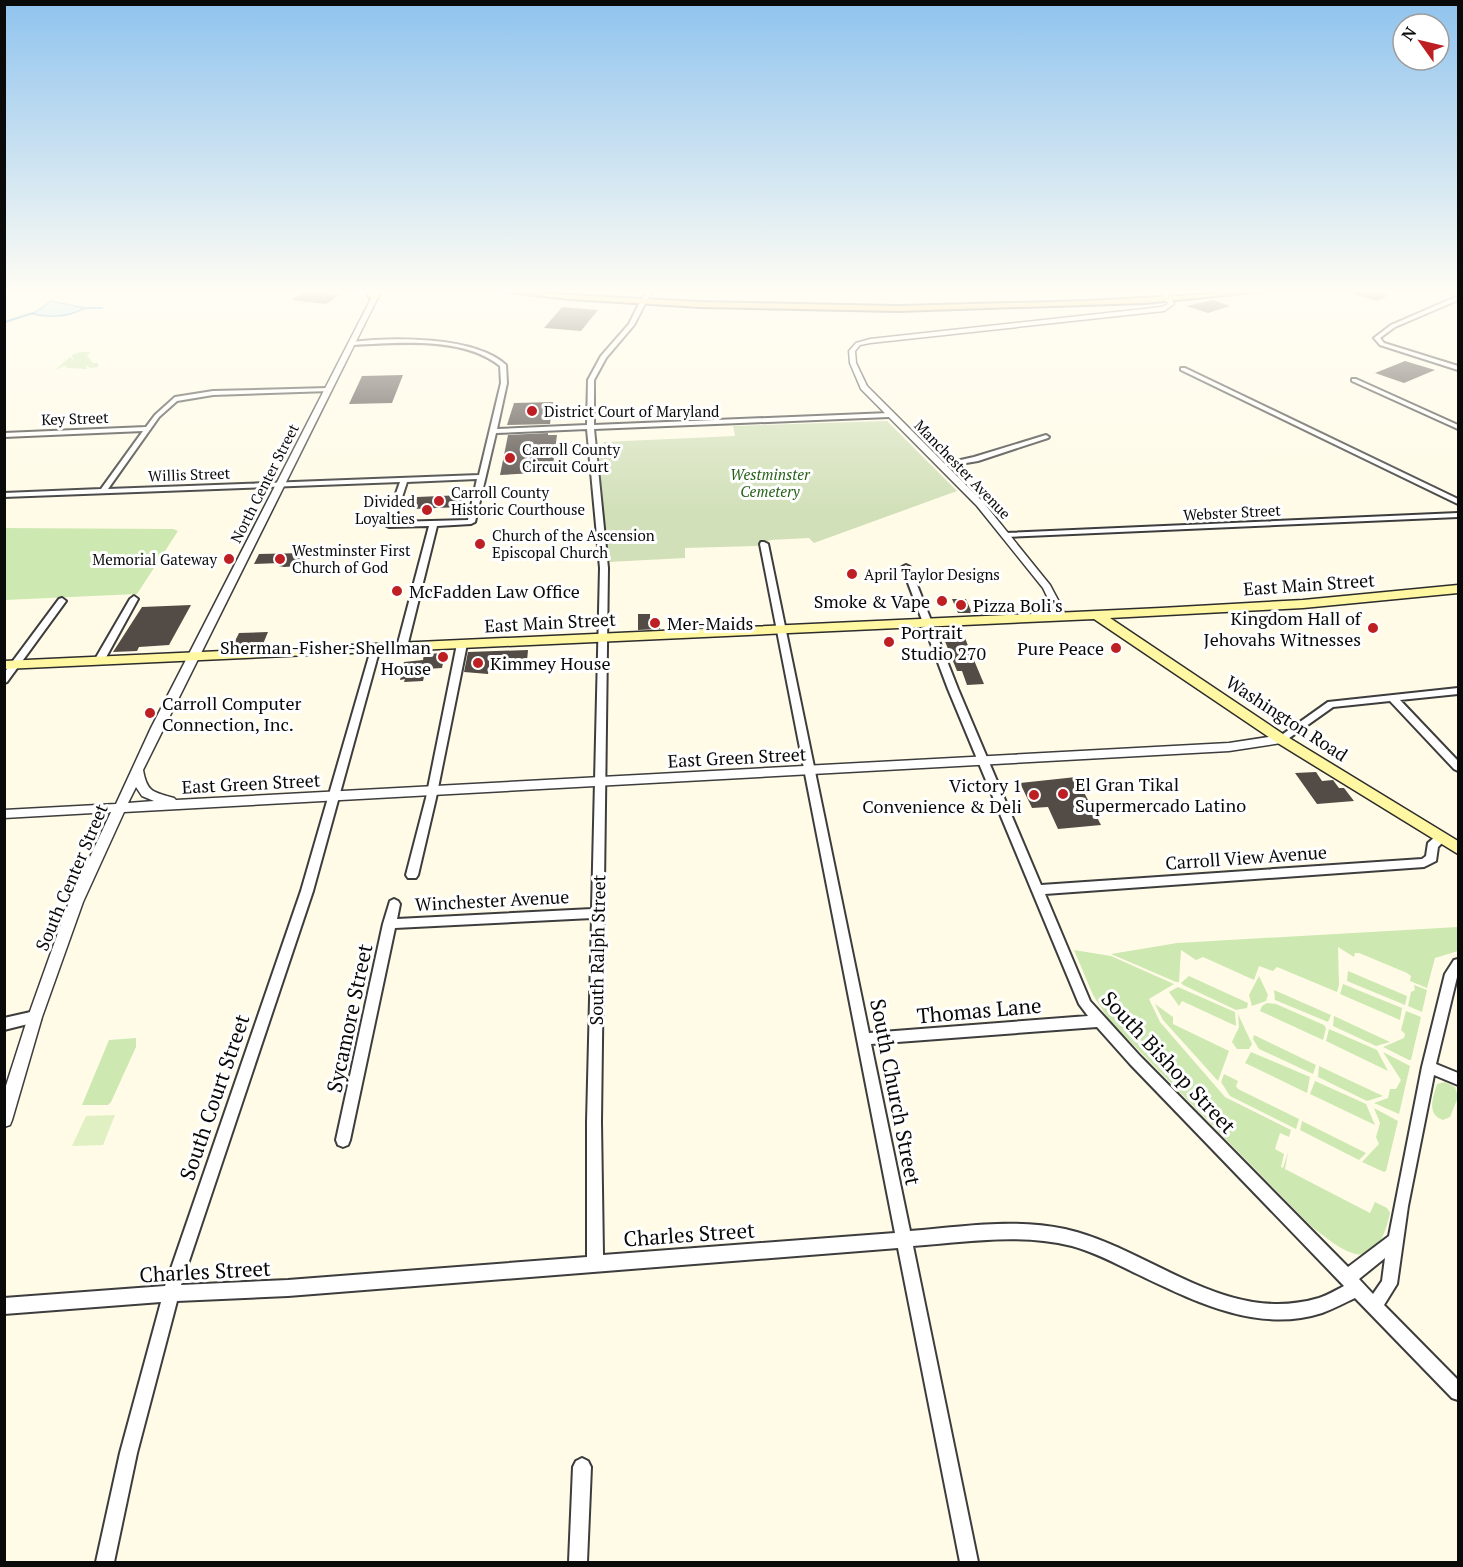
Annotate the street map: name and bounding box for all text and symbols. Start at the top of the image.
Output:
north arrow [1391,12,1451,72]
text: N [1396,22,1421,45]
place label: District Court of Maryland [544,401,719,421]
marker: District Court of Maryland [525,404,539,418]
street label: Key Street [41,407,109,429]
street label: Manchester Avenue [910,415,1016,523]
street label: North Center Street [225,420,303,546]
place label: Carroll County Circuit Court [522,439,620,476]
marker: Carroll County Circuit Court [503,451,517,465]
street label: Willis Street [148,463,231,485]
park label: Westminster Cemetery [730,464,811,501]
place label: Carroll County Historic Courthouse [451,482,585,519]
place label: Divided Loyalties [355,491,415,528]
marker: Carroll County Historic Courthouse [432,494,446,508]
street label: Webster Street [1183,499,1282,525]
marker: Divided Loyalties [420,503,434,517]
place label: Church of the Ascension Episcopal Church [492,525,655,562]
marker: Church of the Ascension Episcopal Church [473,537,487,551]
place label: Westminster First Church of God [292,540,411,577]
place label: Memorial Gateway [92,549,217,569]
marker: Memorial Gateway [222,552,236,566]
marker: Westminster First Church of God [273,552,287,566]
place label: April Taylor Designs [864,564,1000,584]
marker: April Taylor Designs [845,567,859,581]
street label: East Main Street [1243,567,1376,601]
place label: McFadden Law Office [409,579,580,603]
marker: McFadden Law Office [390,584,404,598]
place label: Smoke & Vape [814,589,930,613]
place label: Pizza Boli's [973,593,1063,617]
marker: Smoke & Vape [935,594,949,608]
marker: Pizza Boli's [954,598,968,612]
place label: Kingdom Hall of Jehovahs Witnesses [1204,606,1363,651]
street label: East Main Street [484,607,617,637]
place label: Mer-Maids [667,611,753,635]
marker: Mer-Maids [648,616,662,630]
place label: Portrait Studio 270 [901,620,986,665]
marker: Kingdom Hall of Jehovahs Witnesses [1366,621,1380,635]
place label: Sherman-Fisher-Shellman House [220,635,431,680]
marker: Portrait Studio 270 [882,635,896,649]
place label: Pure Peace [1017,636,1104,660]
marker: Pure Peace [1109,641,1123,655]
marker: Sherman-Fisher-Shellman House [436,650,450,664]
place label: Kimmey House [490,651,611,675]
marker: Kimmey House [471,656,485,670]
street label: Washington Road [1222,670,1352,766]
place label: Carroll Computer Connection, Inc. [162,691,302,736]
marker: Carroll Computer Connection, Inc. [143,706,157,720]
street label: East Green Street [667,741,807,773]
street label: East Green Street [181,767,321,799]
place label: El Gran Tikal Supermercado Latino [1075,772,1246,817]
place label: Victory 1 Convenience & Deli [862,773,1022,818]
marker: El Gran Tikal Supermercado Latino [1056,787,1070,801]
marker: Victory 1 Convenience & Deli [1027,788,1041,802]
street label: South Center Street [29,800,113,954]
street label: Carroll View Avenue [1164,839,1328,875]
street label: South Ralph Street [584,874,610,1026]
street label: Winchester Avenue [414,884,570,916]
street label: Sycamore Street [320,941,378,1095]
street label: South Bishop Street [1096,985,1243,1140]
street label: Thomas Lane [915,991,1043,1029]
street label: South Church Street [864,996,928,1188]
street label: South Court Street [172,1010,256,1184]
street label: Charles Street [622,1215,756,1253]
street label: Charles Street [139,1254,272,1288]

